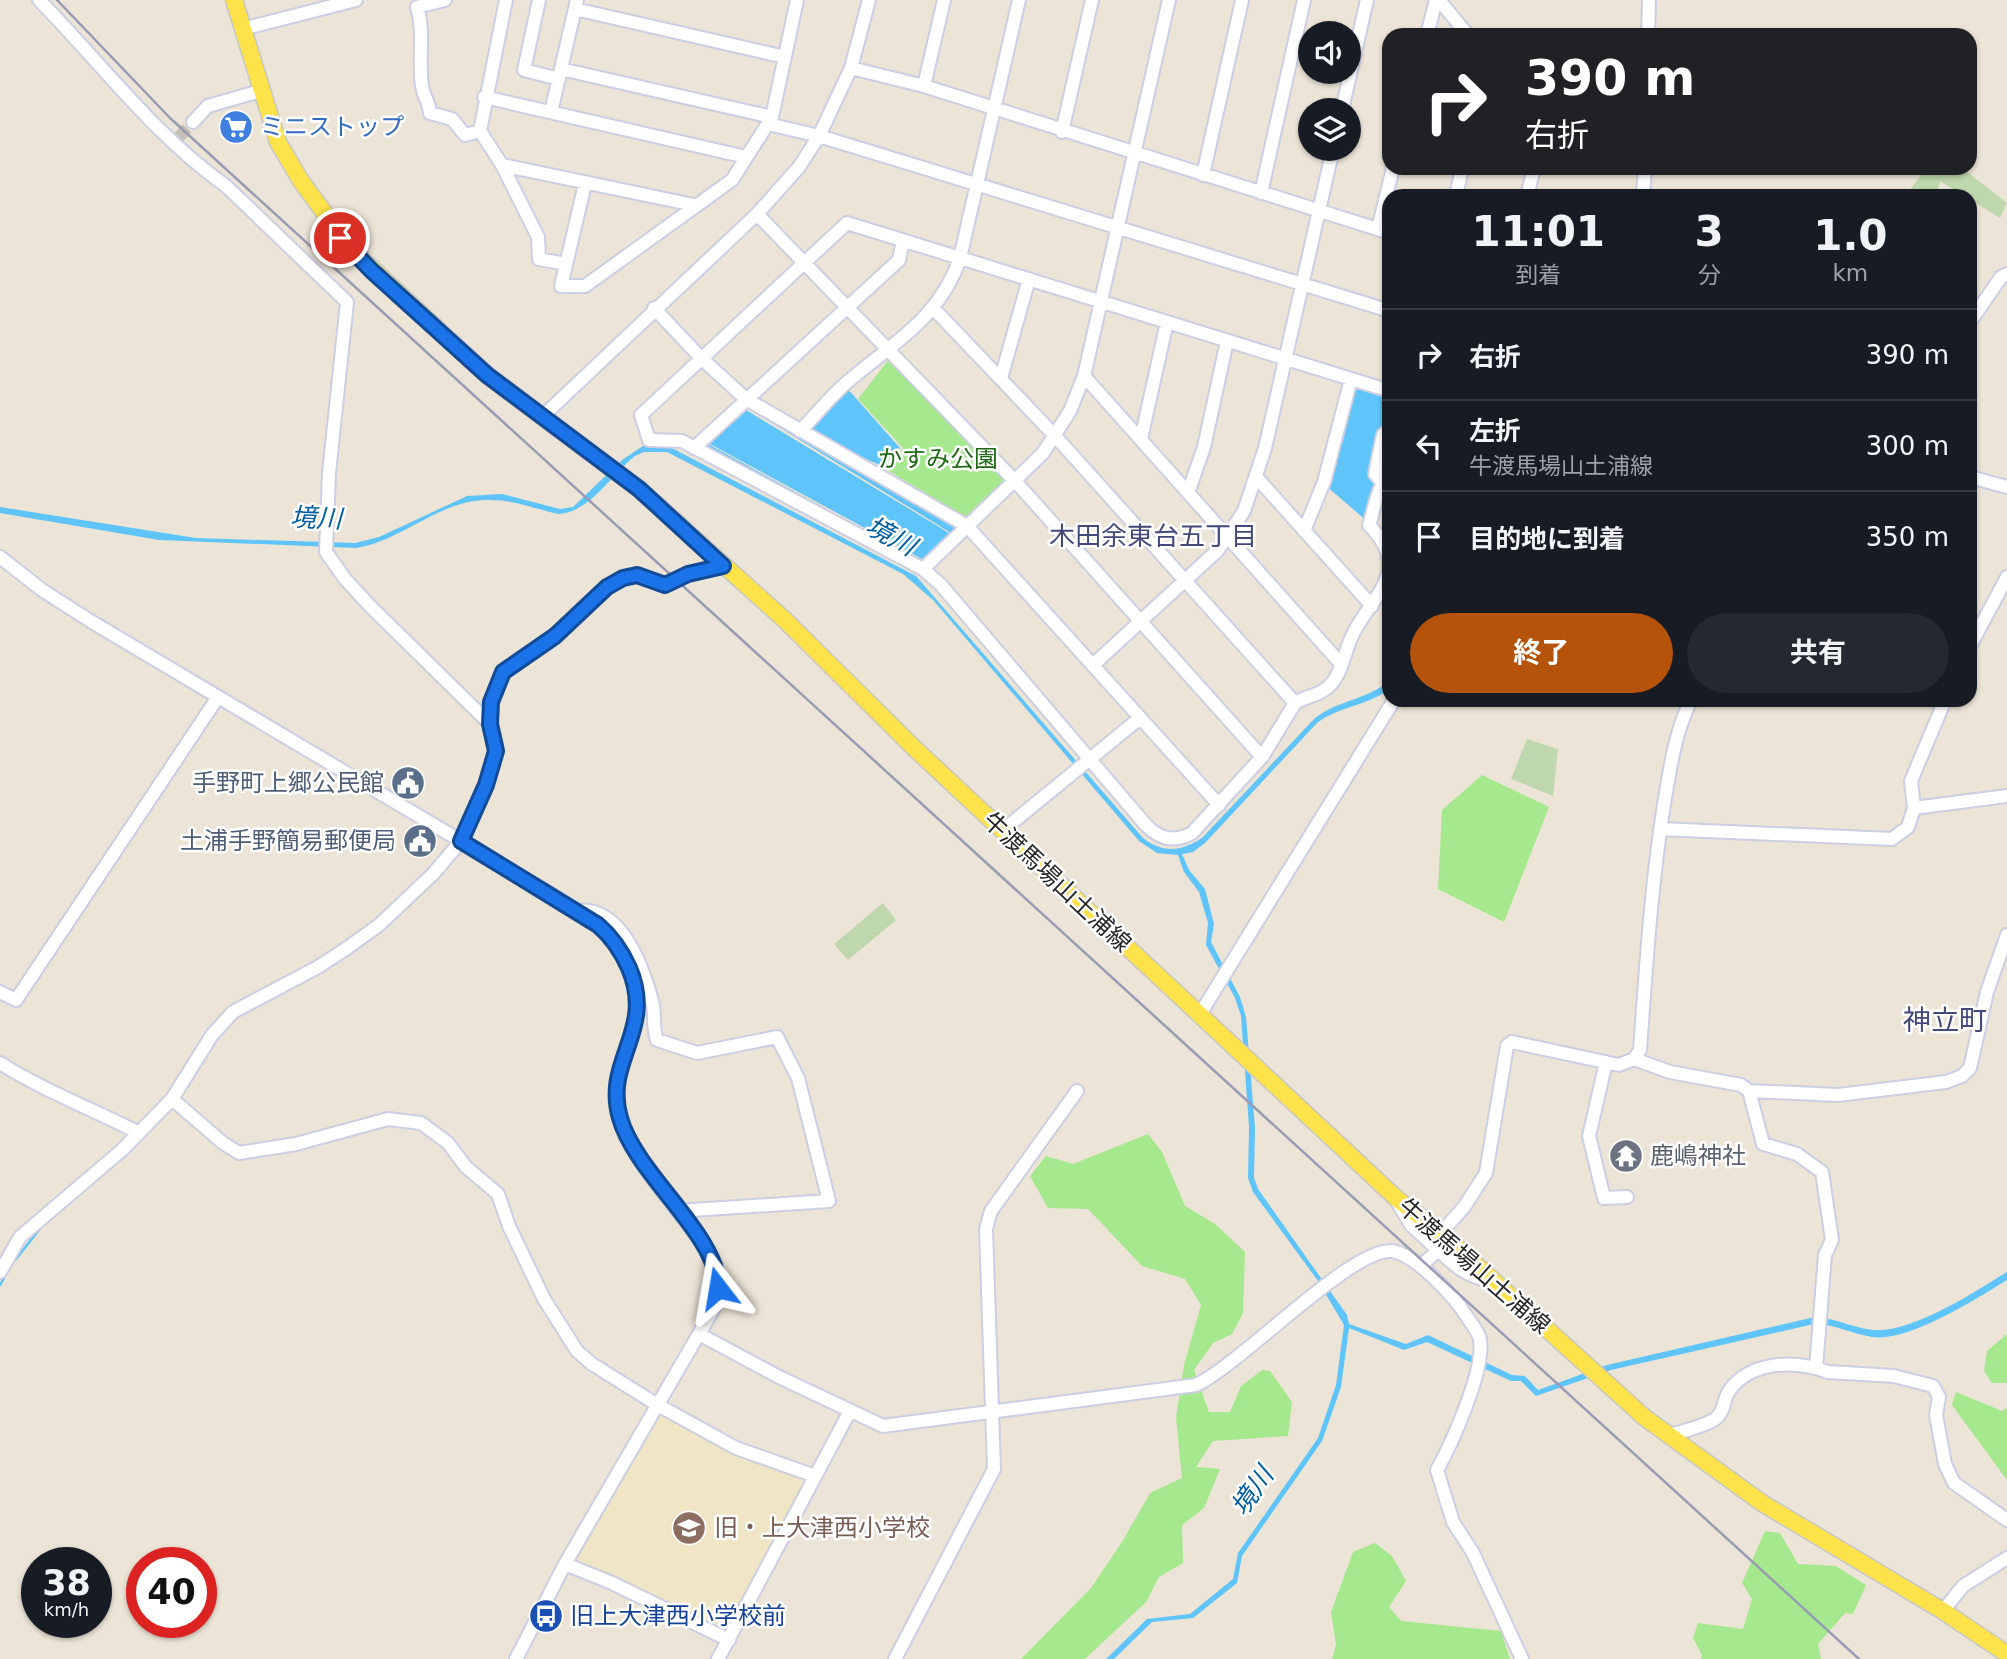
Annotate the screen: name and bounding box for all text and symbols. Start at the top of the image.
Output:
map controls [1298,21,1361,161]
button: sound [1298,21,1361,84]
text: 390 m [1525,50,1695,107]
icon: right [1410,56,1501,147]
button: layers [1298,98,1361,161]
supermarket icon: ミニストップ [217,108,255,146]
place label: ミニストップ [260,113,404,141]
text: 右折 [1525,116,1589,154]
text: 11:01 [1471,207,1605,256]
text: 3 [1695,207,1724,256]
pin [310,208,370,268]
text: 1.0 [1813,211,1888,260]
icon: arrive [321,219,359,257]
text: km [1832,260,1868,286]
text: 到着 [1515,262,1561,288]
text: 分 [1698,262,1721,288]
icon: right [1410,336,1448,374]
text: 390 m [1866,340,1949,370]
text: 右折 [1469,342,1521,372]
text: 左折 [1469,416,1521,446]
icon: left [1410,427,1448,465]
text: 300 m [1866,431,1949,461]
park label: かすみ公園 [878,445,998,473]
text: 牛渡馬場山土浦線 [1469,453,1653,479]
water label: 境川 [289,502,345,534]
water label: 境川 [861,511,924,563]
icon: arrive [1410,518,1448,556]
district label: 木田余東台五丁目 [1049,521,1257,551]
text: 350 m [1866,522,1949,552]
text: 目的地に到着 [1469,524,1625,554]
button: 終了 [1410,613,1673,693]
button: 共有 [1687,613,1949,693]
public building icon: 手野町上郷公民館 [389,764,427,802]
place label: 手野町上郷公民館 [192,769,384,797]
street label: 牛渡馬場山土浦線 [977,806,1137,958]
public building icon: 土浦手野簡易郵便局 [401,822,439,860]
place label: 土浦手野簡易郵便局 [180,827,396,855]
district label: 神立町 [1903,1004,1987,1037]
temple icon: 鹿嶋神社 [1607,1137,1645,1175]
place label: 鹿嶋神社 [1650,1142,1746,1170]
street label: 牛渡馬場山土浦線 [1392,1192,1556,1340]
position arrow [681,1251,755,1325]
water label: 境川 [1225,1459,1281,1521]
school or university icon: 旧・上大津西小学校 [670,1509,708,1547]
place label: 旧・上大津西小学校 [714,1514,930,1542]
speed limit sign: 40 [126,1547,217,1638]
text: 38 [42,1563,91,1603]
bus stop icon: 旧上大津西小学校前 [527,1597,565,1635]
text: km/h [44,1599,89,1620]
place label: 旧上大津西小学校前 [570,1602,786,1630]

